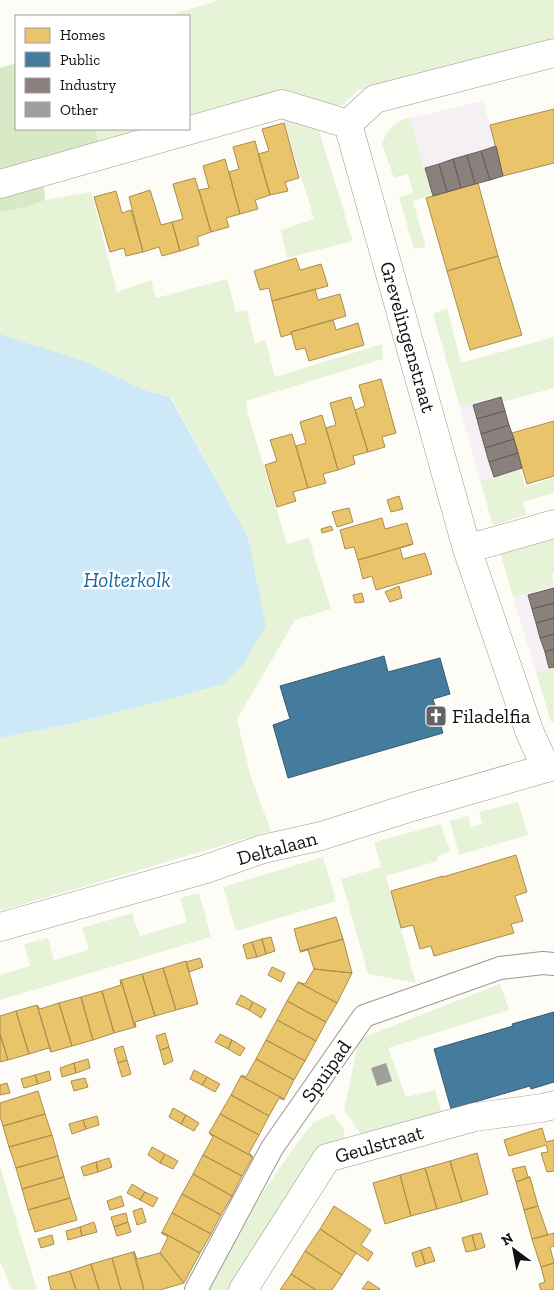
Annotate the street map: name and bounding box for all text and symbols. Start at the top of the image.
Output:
legend [15,15,190,130]
text: Homes [60,26,105,44]
text: Public [60,51,100,69]
text: Industry [60,76,117,94]
text: Other [60,101,98,119]
street label: Grevelingenstraat [375,259,441,416]
water label: Holterkolk [83,567,171,592]
church icon: Filadelfia [424,704,448,728]
place label: Filadelfia [452,704,531,728]
street label: Deltalaan [234,826,320,870]
street label: Spuipad [296,1035,356,1107]
street label: Geulstraat [332,1120,427,1168]
north arrow [489,1225,539,1275]
text: N [498,1229,517,1249]

